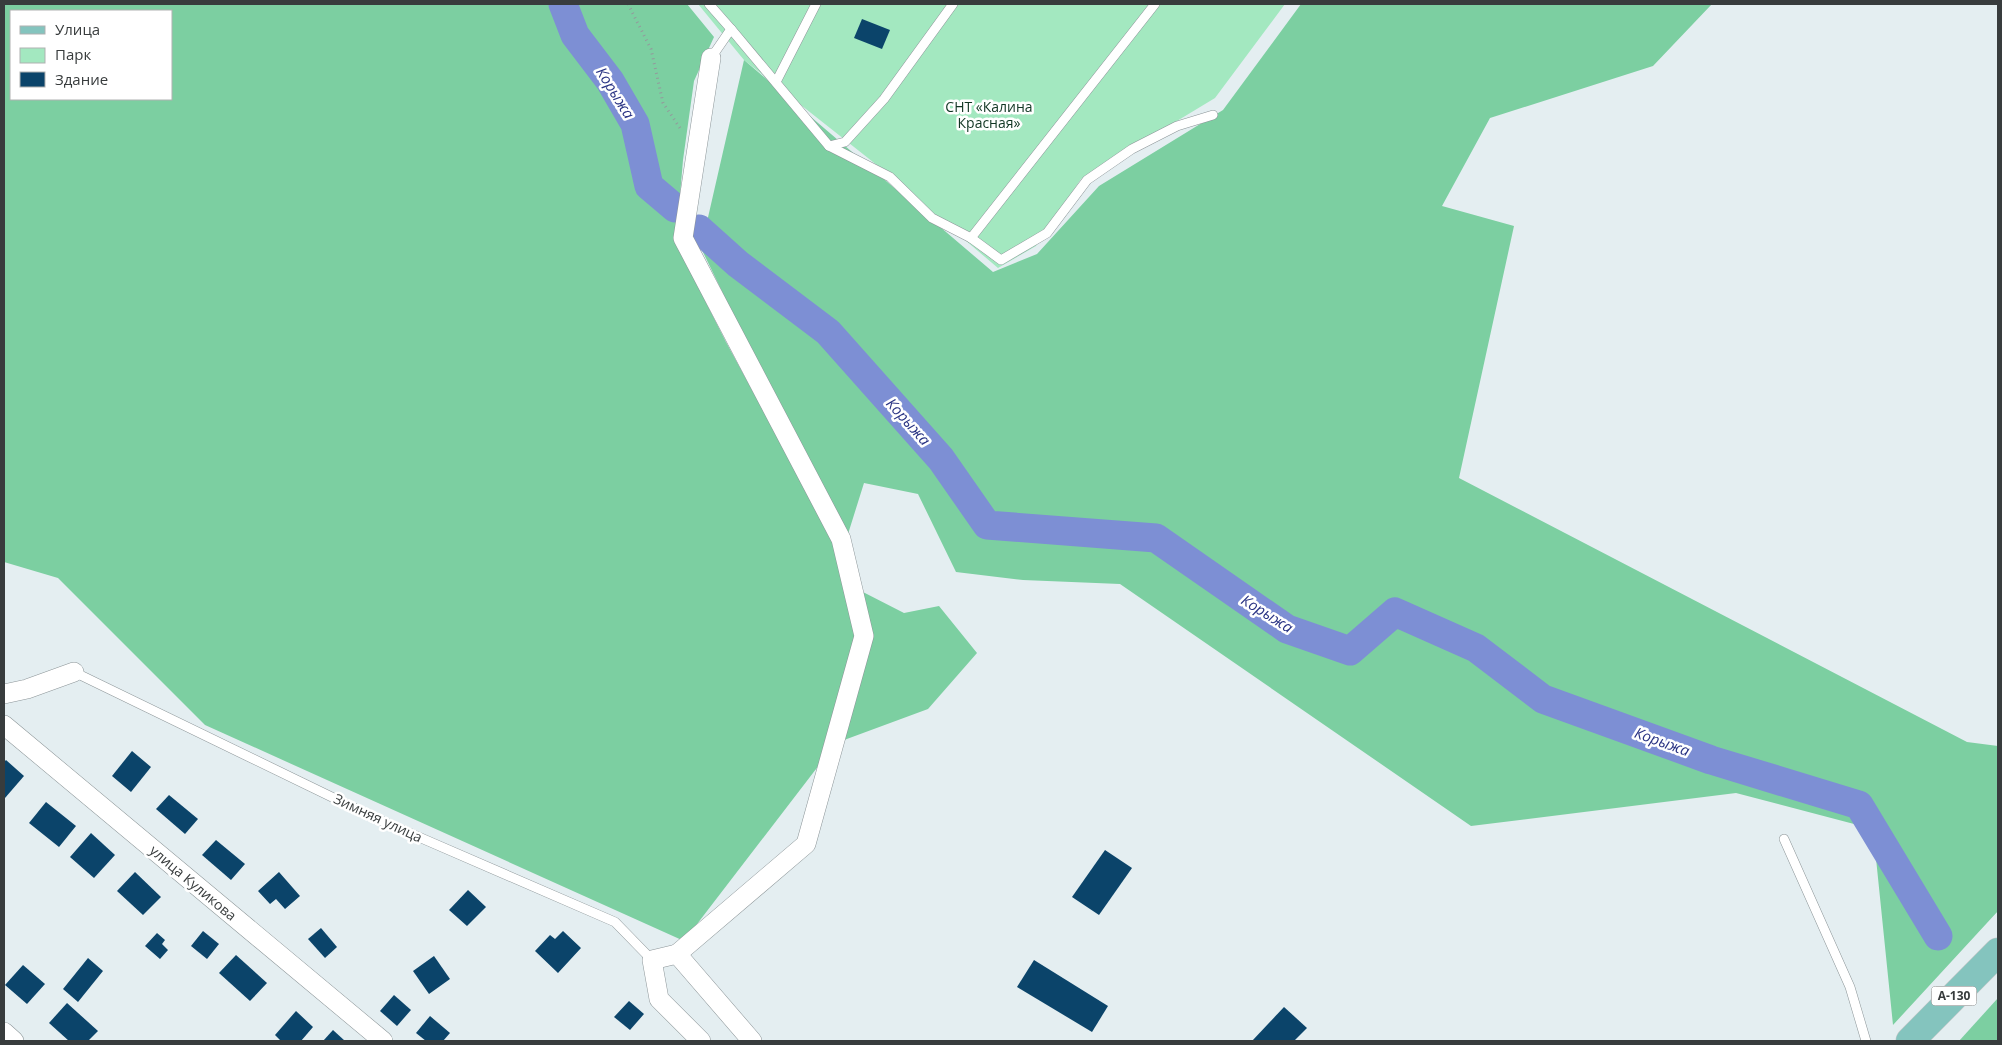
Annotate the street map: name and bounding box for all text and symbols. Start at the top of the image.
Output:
legend [10,10,172,100]
text: Улица [55,19,100,39]
text: Парк [55,44,91,64]
water label: Корыжа [592,63,640,122]
text: Здание [55,69,108,89]
park label: СНТ «Калина Красная» [945,97,1033,132]
water label: Корыжа [882,393,936,450]
water label: Корыжа [1238,590,1298,637]
water label: Корыжа [1632,722,1693,760]
street label: Зимняя улица [331,789,426,846]
street label: улица Куликова [146,841,241,925]
road number: А-130 [1932,986,1976,1006]

